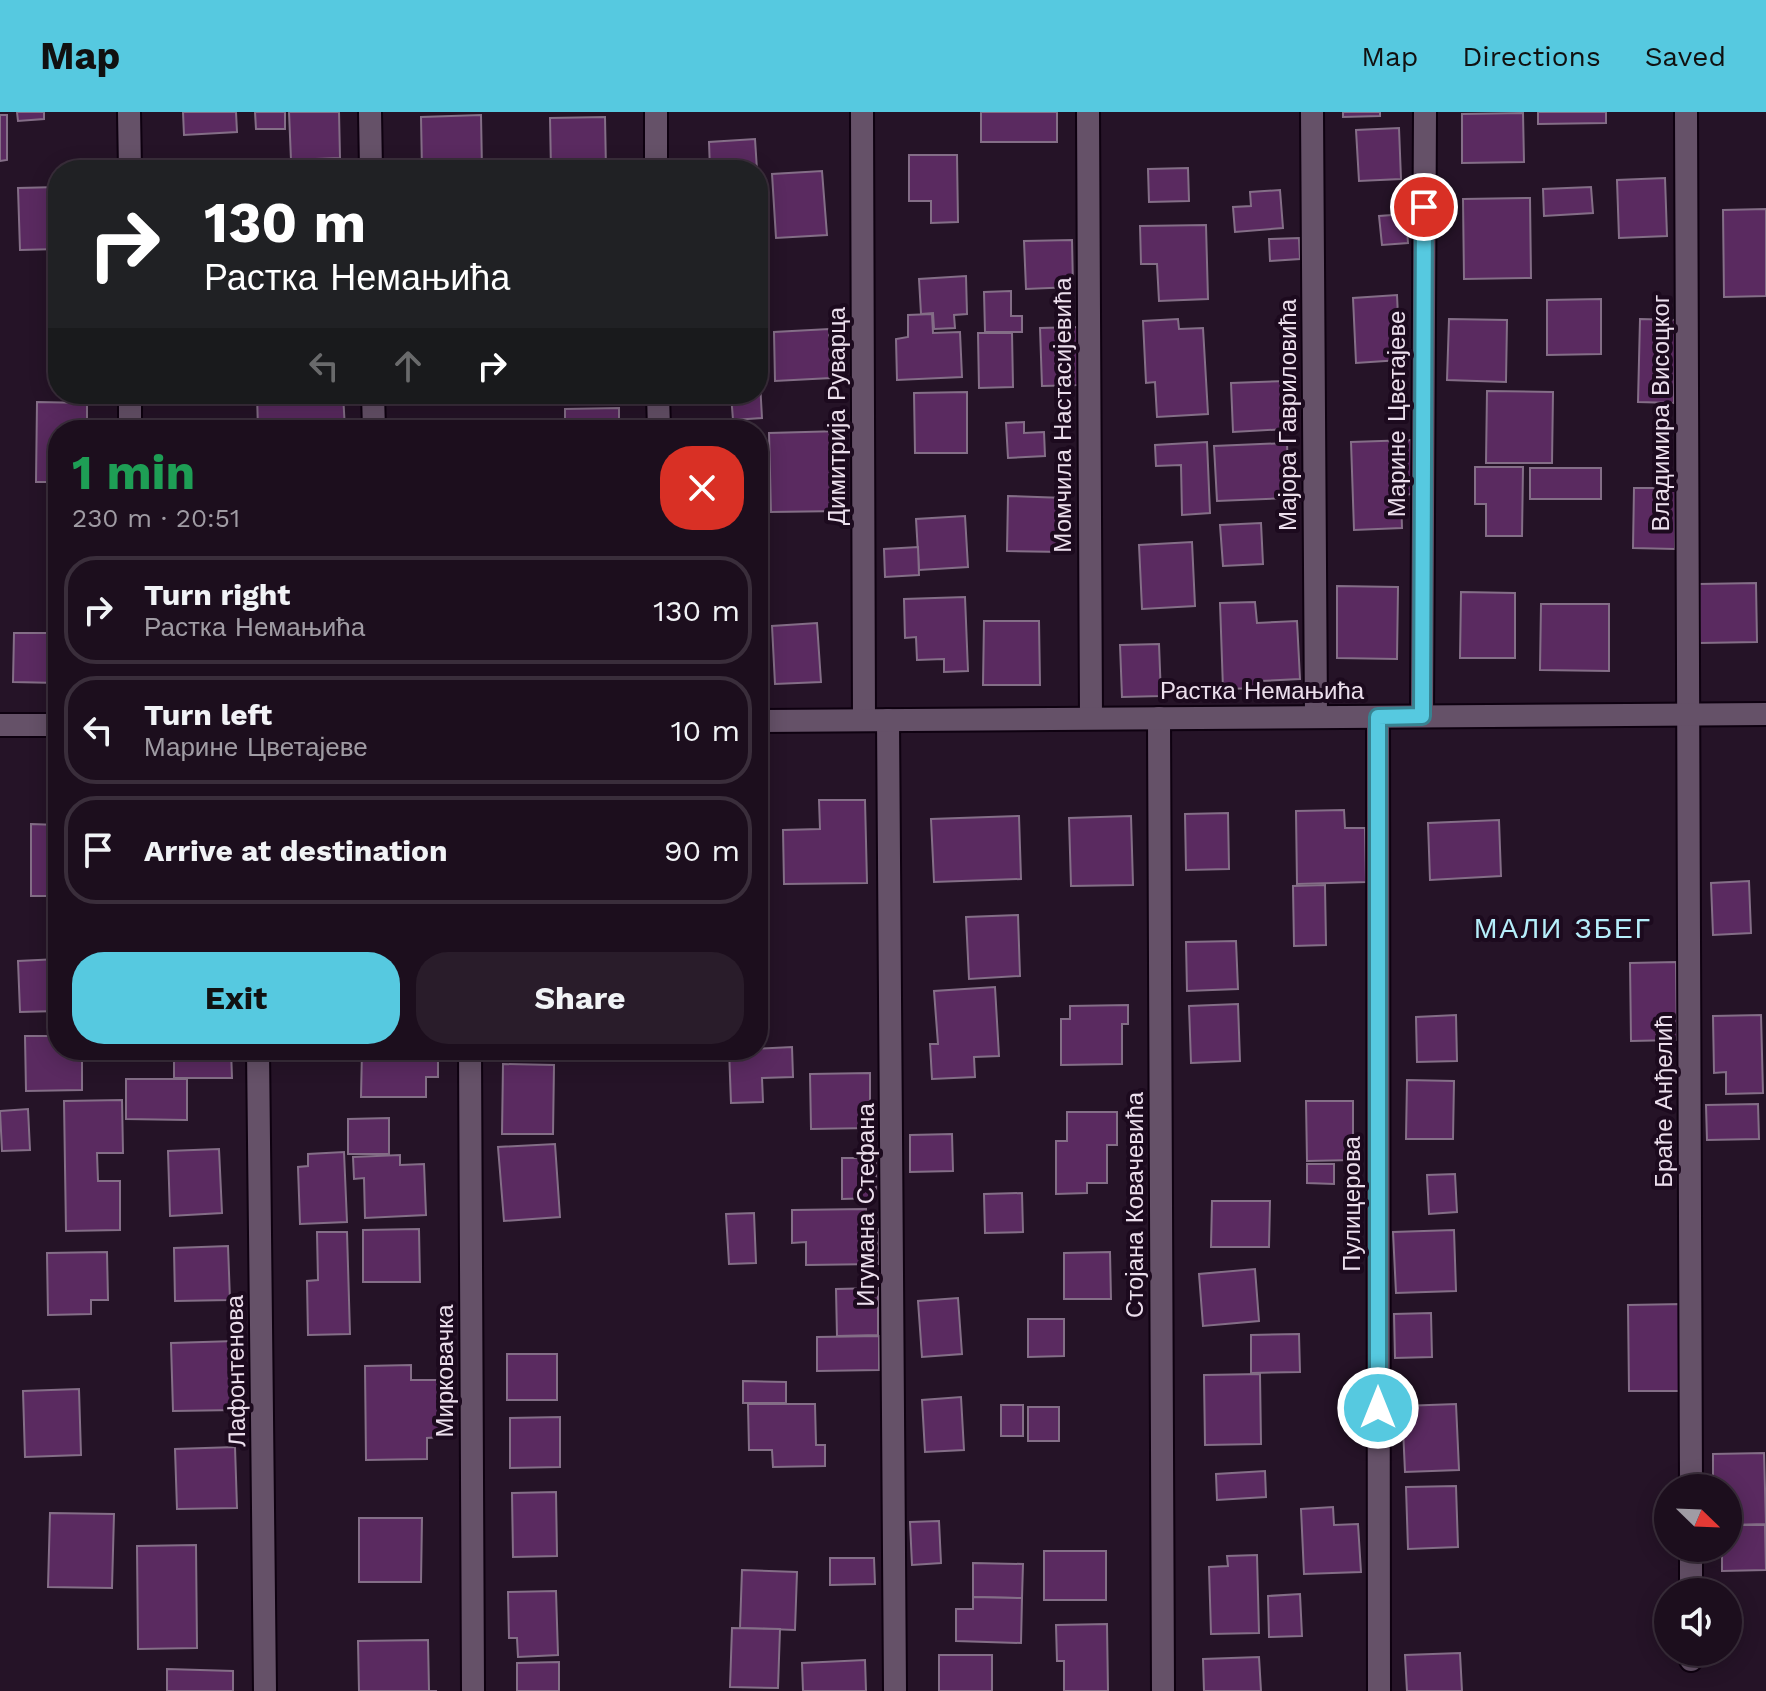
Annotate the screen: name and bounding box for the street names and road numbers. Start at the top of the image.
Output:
street label: Момчила Настасијевића [1049,277,1077,553]
street label: Владимира Висоцког [1647,294,1675,532]
street label: Мајора Гавриловића [1274,298,1302,531]
street label: Димитрија Руварца [823,306,851,525]
street label: Марине Цветајеве [1383,311,1411,517]
street label: Растка Немањића [1160,677,1365,705]
street label: Браће Анђелић [1650,1014,1678,1188]
street label: Стојана Ковачевића [1121,1091,1149,1318]
street label: Игумана Стефана [852,1103,880,1307]
street label: Пулицерова [1338,1136,1366,1272]
street label: Лафонтенова [221,1294,251,1447]
street label: Мирковачка [431,1304,459,1438]

